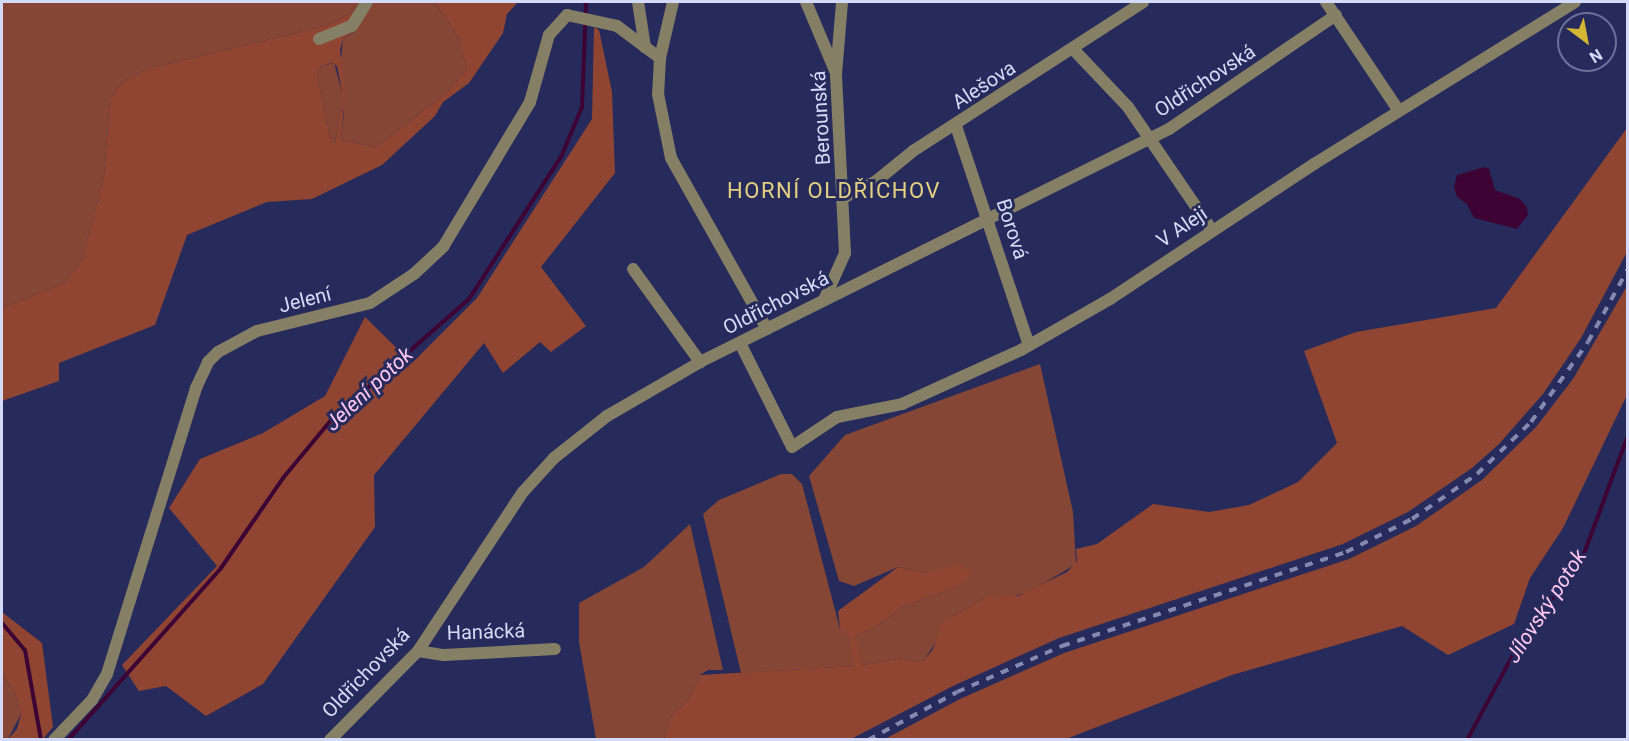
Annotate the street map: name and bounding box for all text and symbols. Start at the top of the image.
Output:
north arrow [1557,12,1617,72]
street label: Oldřichovská [1150,40,1260,122]
text: N [1586,45,1606,67]
street label: Alešova [948,56,1020,114]
street label: Berounská [807,70,835,166]
district label: HORNÍ OLDŘICHOV [727,178,941,204]
street label: Borová [991,196,1033,262]
street label: V Aleji [1152,201,1212,253]
street label: Oldřichovská [719,266,833,340]
street label: Jelení [276,282,334,318]
water label: Jelení potok [320,342,418,436]
water label: Jílovský potok [1500,545,1592,667]
street label: Hanácká [446,619,526,645]
street label: Oldřichovská [317,623,415,723]

